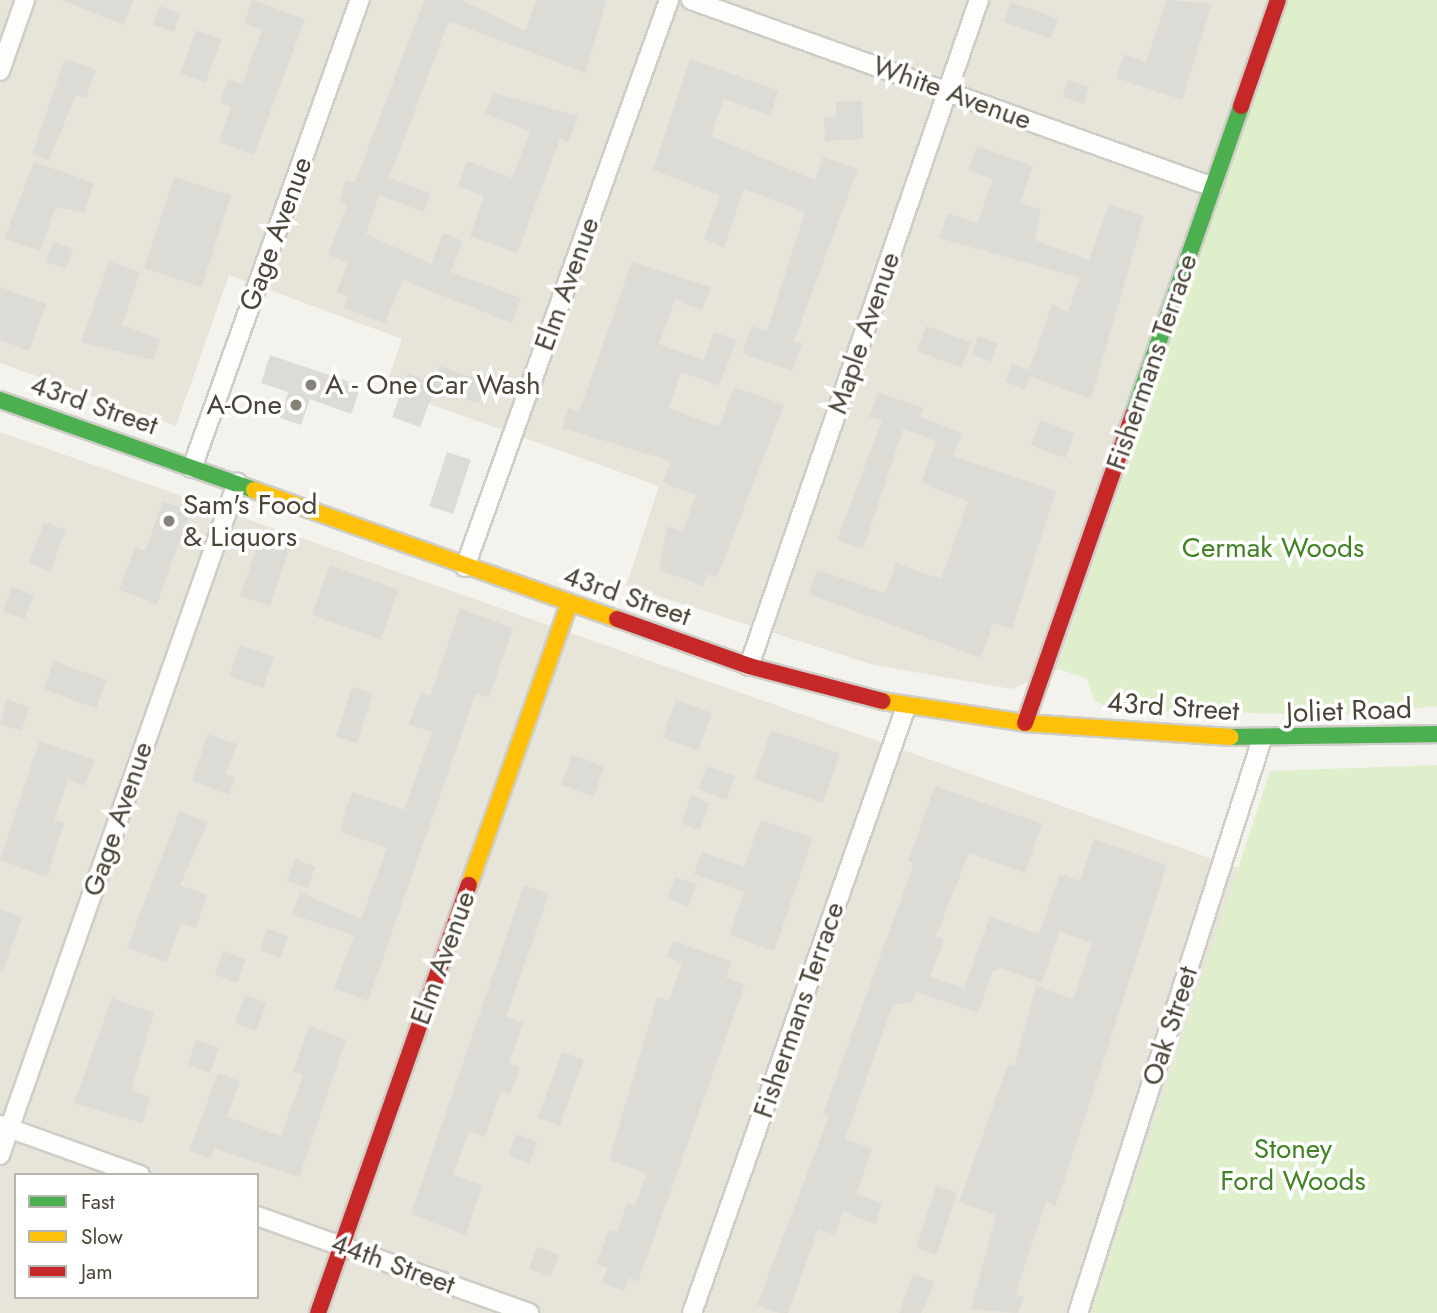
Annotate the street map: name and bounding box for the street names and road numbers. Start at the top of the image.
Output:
street label: White Avenue [868,49,1036,137]
street label: Gage Avenue [233,153,319,315]
street label: Elm Avenue [527,213,607,355]
street label: Maple Avenue [821,248,907,418]
street label: Fishermans Terrace [1099,250,1205,474]
street label: 43rd Street [26,368,162,442]
street label: 43rd Street [559,559,695,633]
street label: 43rd Street [1106,686,1240,728]
street label: Joliet Road [1286,692,1412,730]
street label: Gage Avenue [76,737,160,901]
street label: Elm Avenue [403,887,483,1029]
street label: Fishermans Terrace [746,898,852,1122]
street label: Oak Street [1135,962,1205,1090]
street label: 44th Street [327,1226,459,1302]

